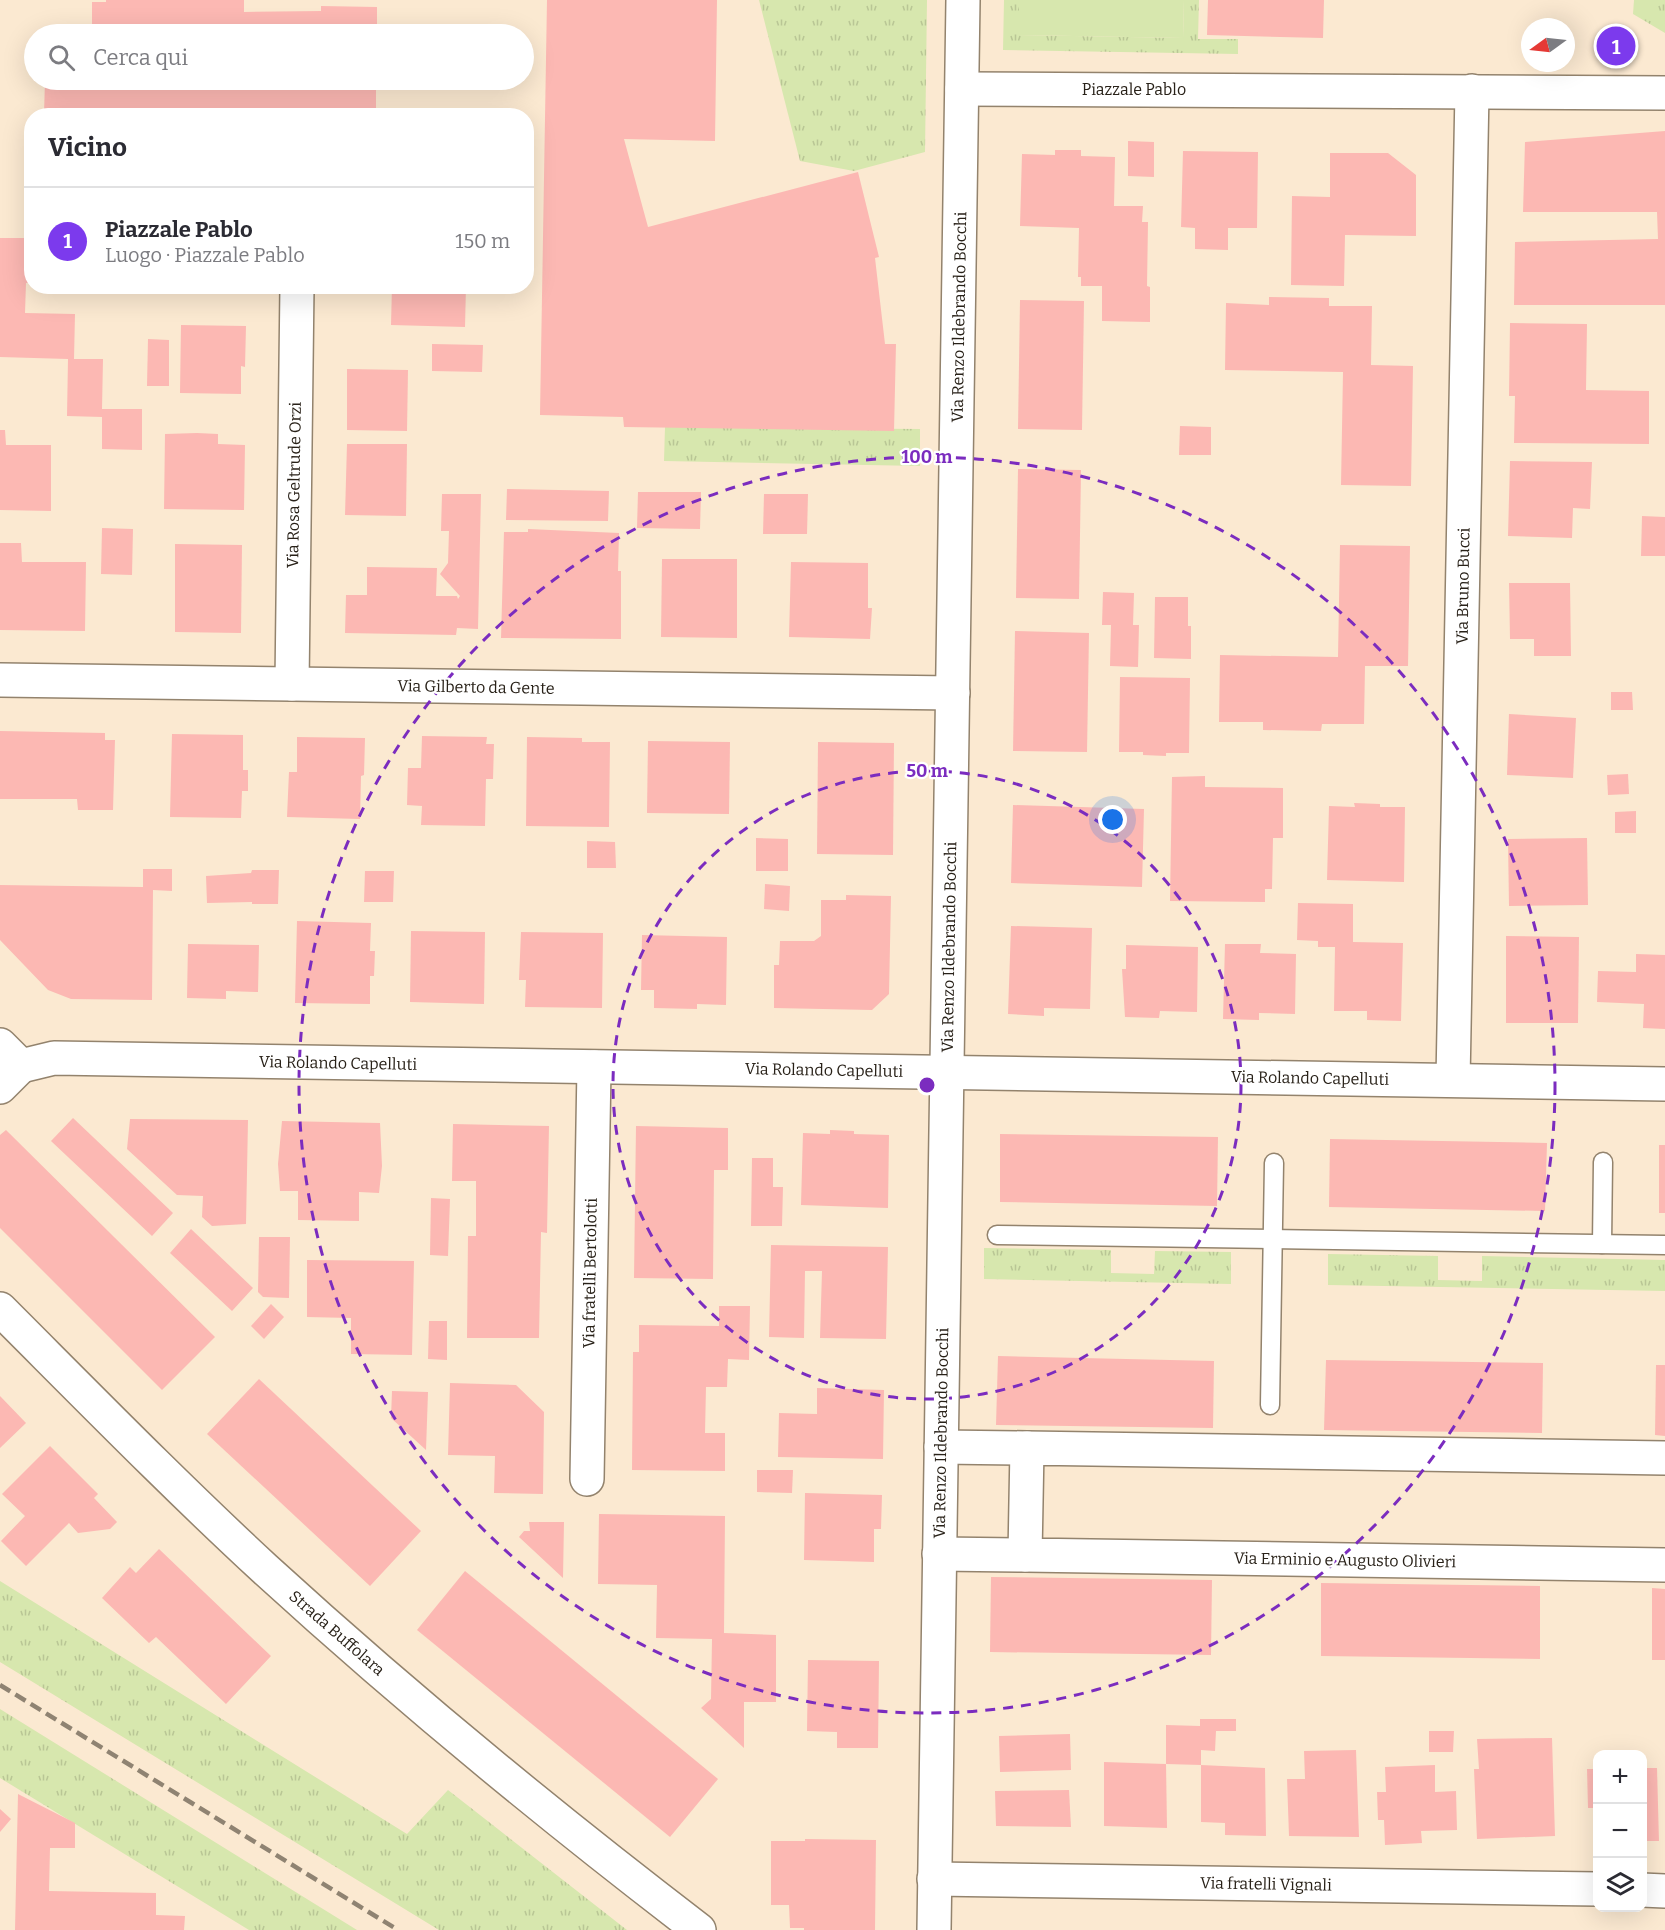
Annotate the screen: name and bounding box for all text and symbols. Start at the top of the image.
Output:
north arrow [1521,18,1575,72]
search box [24,24,534,90]
pin: 1 [1596,24,1636,68]
icon: search [45,41,78,74]
text: Cerca qui [93,44,188,71]
street label: Piazzale Pablo [1082,80,1186,99]
text: Vicino [48,132,127,163]
street label: Via Renzo Ildebrando Bocchi [948,211,970,423]
text: Piazzale Pablo [105,216,253,243]
text: 1 [63,229,72,253]
text: 150 m [455,229,510,253]
text: Luogo · Piazzale Pablo [105,243,305,267]
street label: Via Rosa Geltrude Orzi [283,401,305,568]
text: 100 m [901,446,953,468]
street label: Via Bruno Bucci [1452,527,1474,645]
street label: Via Gilberto da Gente [397,676,555,698]
text: 50 m [906,760,948,782]
your location [1098,805,1127,834]
street label: Via Renzo Ildebrando Bocchi [938,841,960,1053]
street label: Via Rolando Capelluti [259,1052,417,1074]
street label: Via Rolando Capelluti [745,1059,903,1081]
street label: Via Rolando Capelluti [1231,1067,1389,1089]
centre of rings [917,1075,937,1095]
street label: Via fratelli Bertolotti [579,1197,601,1348]
street label: Via Renzo Ildebrando Bocchi [930,1327,952,1539]
street label: Via Erminio e Augusto Olivieri [1234,1549,1457,1571]
street label: Strada Buffolara [285,1586,389,1680]
map controls [1593,1750,1647,1912]
button: + [1593,1750,1647,1804]
button: − [1593,1804,1647,1858]
button: layers [1593,1858,1647,1912]
street label: Via fratelli Vignali [1200,1873,1332,1895]

